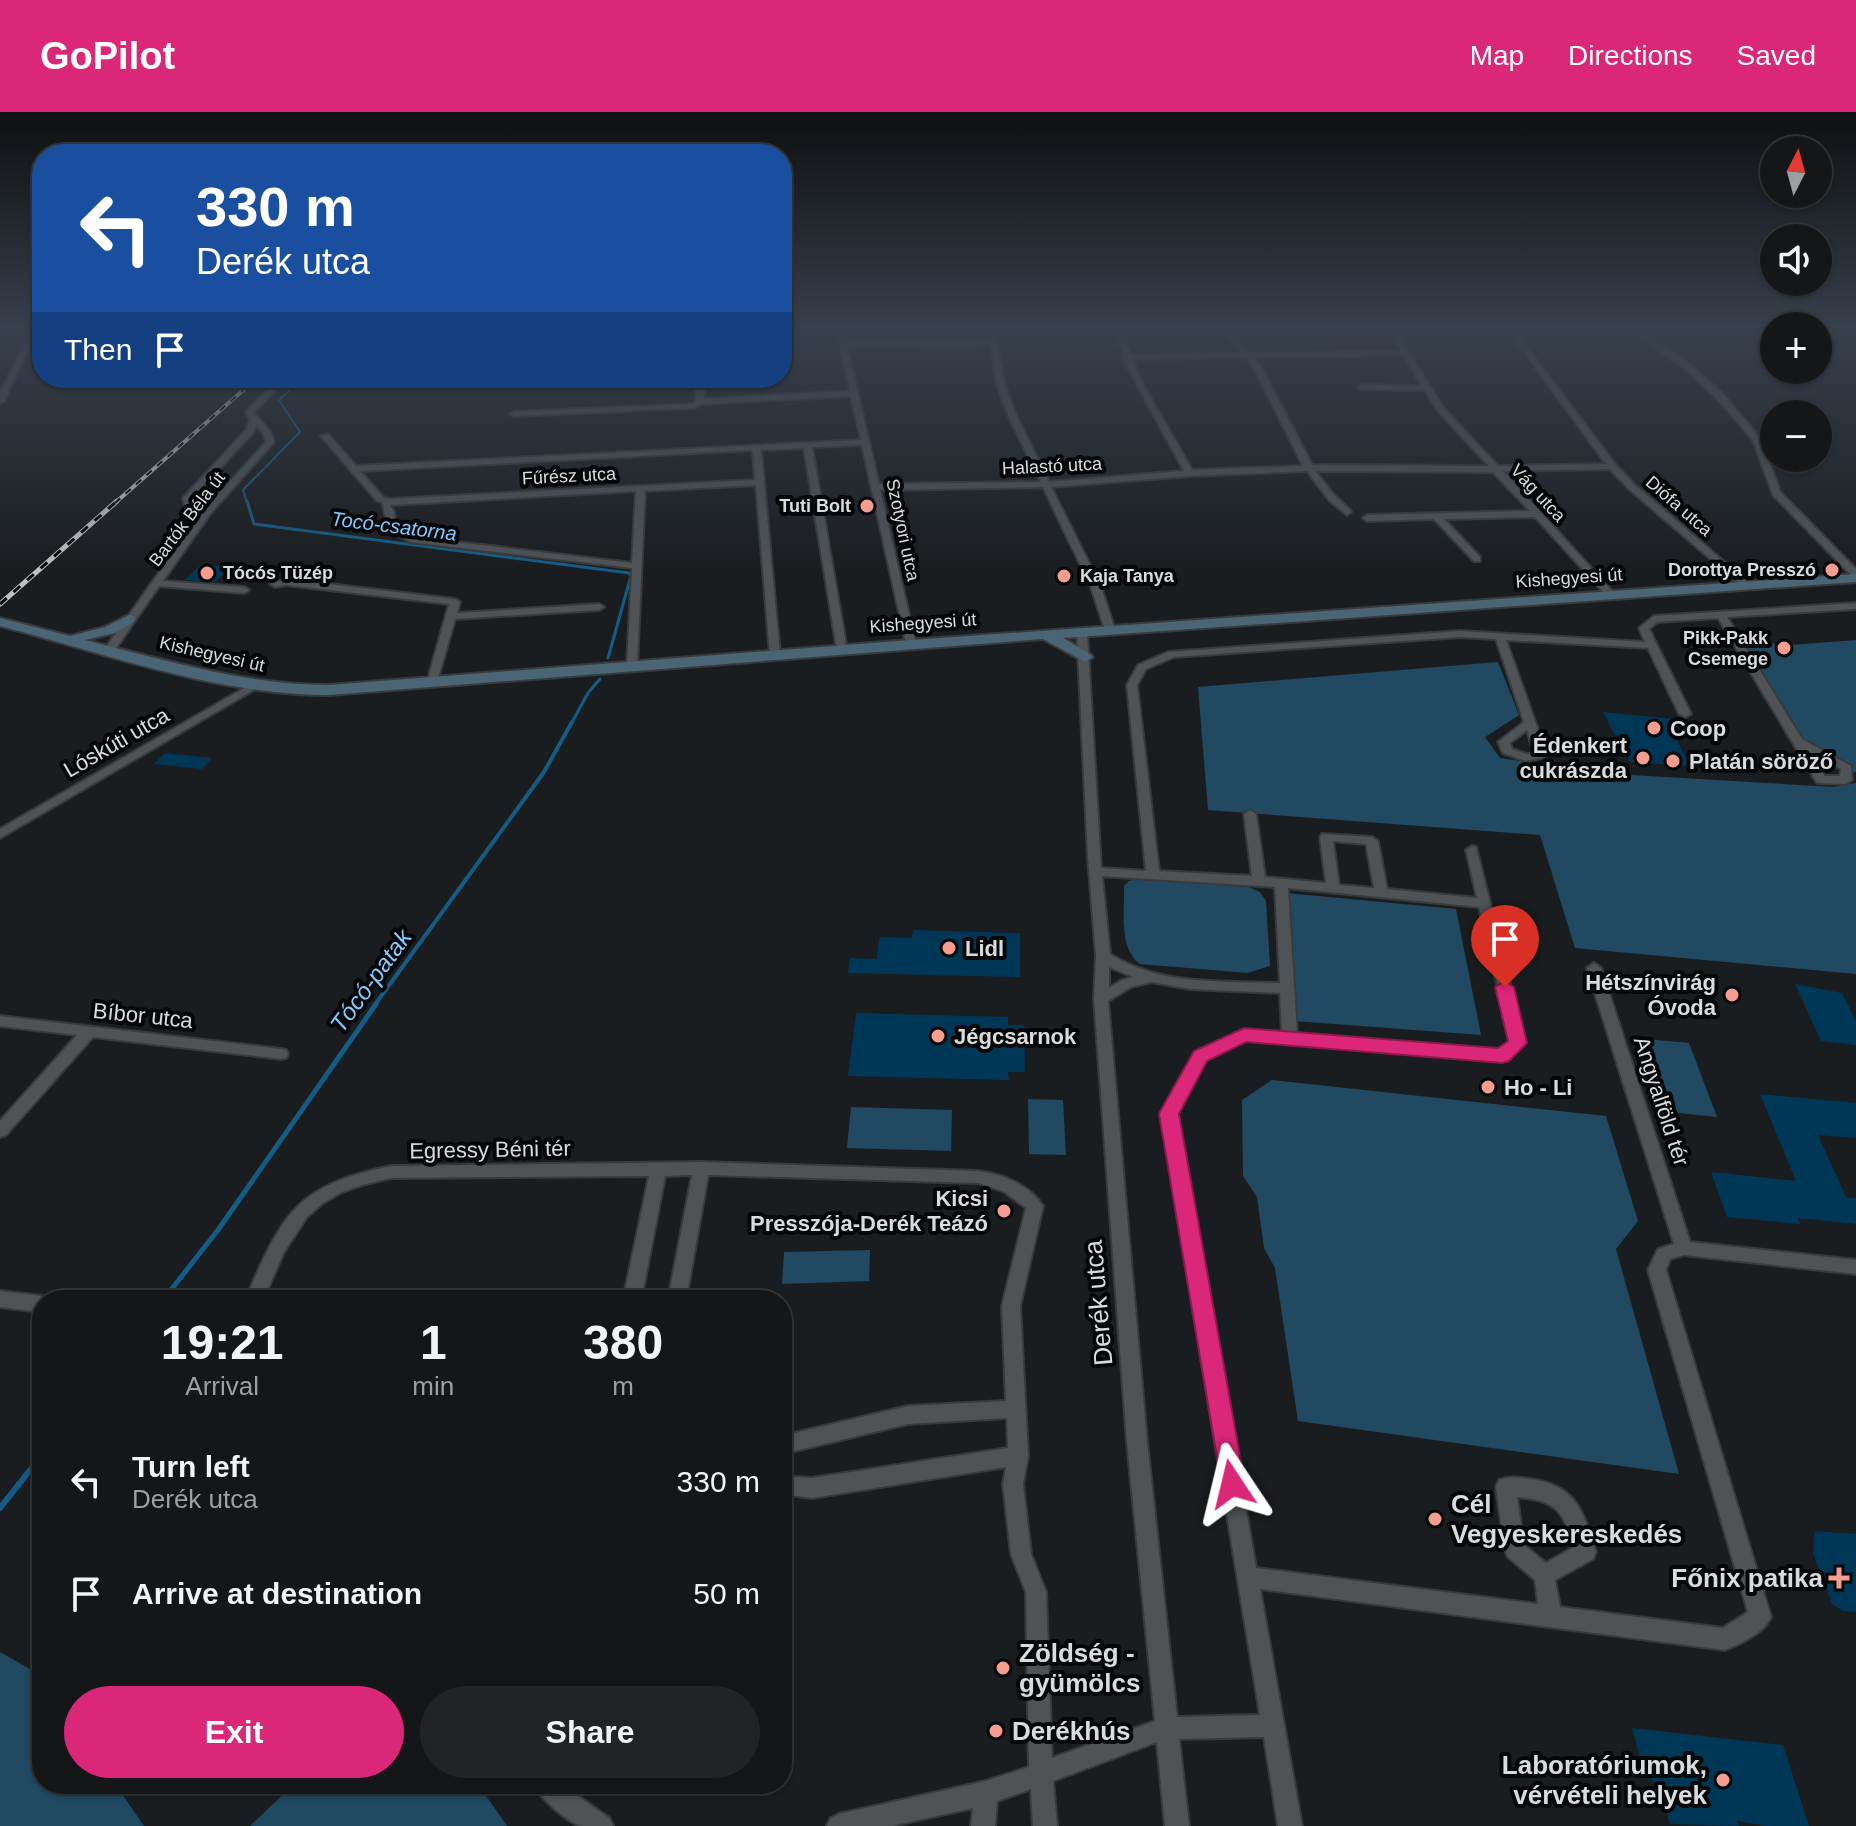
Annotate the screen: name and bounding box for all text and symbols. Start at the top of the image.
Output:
text: GoPilot [40,35,175,77]
text: Map [1470,40,1524,71]
text: Directions [1568,40,1693,71]
text: Saved [1737,40,1816,71]
north arrow [1760,136,1832,208]
map controls [1760,136,1832,472]
text: 330 m [196,175,355,238]
icon: left [64,176,168,280]
button: sound [1760,224,1832,296]
text: Derék utca [196,241,370,282]
button: + [1760,312,1832,384]
icon: arrive [148,328,192,372]
text: Then [64,333,132,366]
button: − [1760,400,1832,472]
street label: Halastó utca [1002,453,1103,479]
street label: Vág utca [1506,460,1570,527]
street label: Fűrész utca [522,464,617,488]
street label: Bartók Béla út [145,468,229,570]
street label: Diófa utca [1642,472,1717,541]
street label: Szotyori utca [882,477,924,584]
place label: Tuti Bolt [779,496,851,516]
marker: Tuti Bolt [858,497,876,515]
water label: Tocó-csatorna [330,507,458,545]
place label: Dorottya Presszó [1668,560,1816,580]
marker: Dorottya Presszó [1823,561,1841,579]
place label: Tócós Tüzép [223,563,333,583]
marker: Tócós Tüzép [198,564,216,582]
street label: Kishegyesi út [1515,564,1623,592]
place label: Kaja Tanya [1080,566,1175,586]
marker: Kaja Tanya [1055,567,1073,585]
street label: Kishegyesi út [869,609,977,637]
place label: Pikk-Pakk Csemege [1683,628,1769,669]
street label: Kishegyesi út [158,632,266,676]
marker: Pikk-Pakk Csemege [1775,639,1793,657]
street label: Lóskúti utca [59,702,174,783]
place label: Coop [1670,716,1726,741]
marker: Coop [1645,719,1663,737]
place label: Édenkert cukrászda [1519,733,1628,783]
marker: Édenkert cukrászda [1634,749,1652,767]
place label: Platán söröző [1689,749,1833,774]
marker: Platán söröző [1664,752,1682,770]
pin [1471,905,1539,987]
icon: arrive [1483,917,1527,961]
water label: Tócó-patak [324,923,418,1037]
place label: Lidl [965,936,1004,961]
marker: Lidl [940,939,958,957]
place label: Hétszínvirág Óvoda [1585,970,1717,1020]
marker: Hétszínvirág Óvoda [1723,986,1741,1004]
street label: Bíbor utca [92,998,195,1033]
place label: Jégcsarnok [954,1024,1077,1049]
marker: Jégcsarnok [929,1027,947,1045]
street label: Angyalföld tér [1629,1033,1694,1169]
place label: Ho - Li [1504,1075,1572,1100]
marker: Ho - Li [1479,1078,1497,1096]
street label: Egressy Béni tér [409,1136,571,1163]
place label: Kicsi Presszója-Derék Teázó [750,1186,988,1236]
marker: Kicsi Presszója-Derék Teázó [995,1202,1013,1220]
street label: Derék utca [1078,1239,1118,1367]
text: 19:21 [161,1316,284,1369]
text: 1 [420,1316,447,1369]
text: 380 [583,1316,663,1369]
text: Arrival [185,1371,259,1401]
text: min [412,1371,454,1401]
text: m [612,1371,634,1401]
position arrow [1190,1442,1274,1526]
text: Turn left [132,1450,250,1483]
icon: left [64,1460,108,1504]
text: 330 m [677,1465,760,1498]
text: Derék utca [132,1484,258,1514]
place label: Cél Vegyeskereskedés [1451,1489,1682,1549]
marker: Cél Vegyeskereskedés [1426,1510,1444,1528]
place label: Főnix patika [1671,1563,1824,1593]
marker: Főnix patika [1830,1569,1848,1587]
icon: arrive [64,1572,108,1616]
text: Arrive at destination [132,1577,422,1610]
text: 50 m [693,1577,760,1610]
place label: Zöldség - gyümölcs [1019,1638,1140,1698]
marker: Zöldség - gyümölcs [994,1659,1012,1677]
button: Exit [64,1686,404,1778]
button: Share [420,1686,760,1778]
place label: Derékhús [1012,1716,1131,1746]
marker: Derékhús [987,1722,1005,1740]
place label: Laboratóriumok, vérvételi helyek [1502,1750,1708,1810]
marker: Laboratóriumok, vérvételi helyek [1714,1771,1732,1789]

